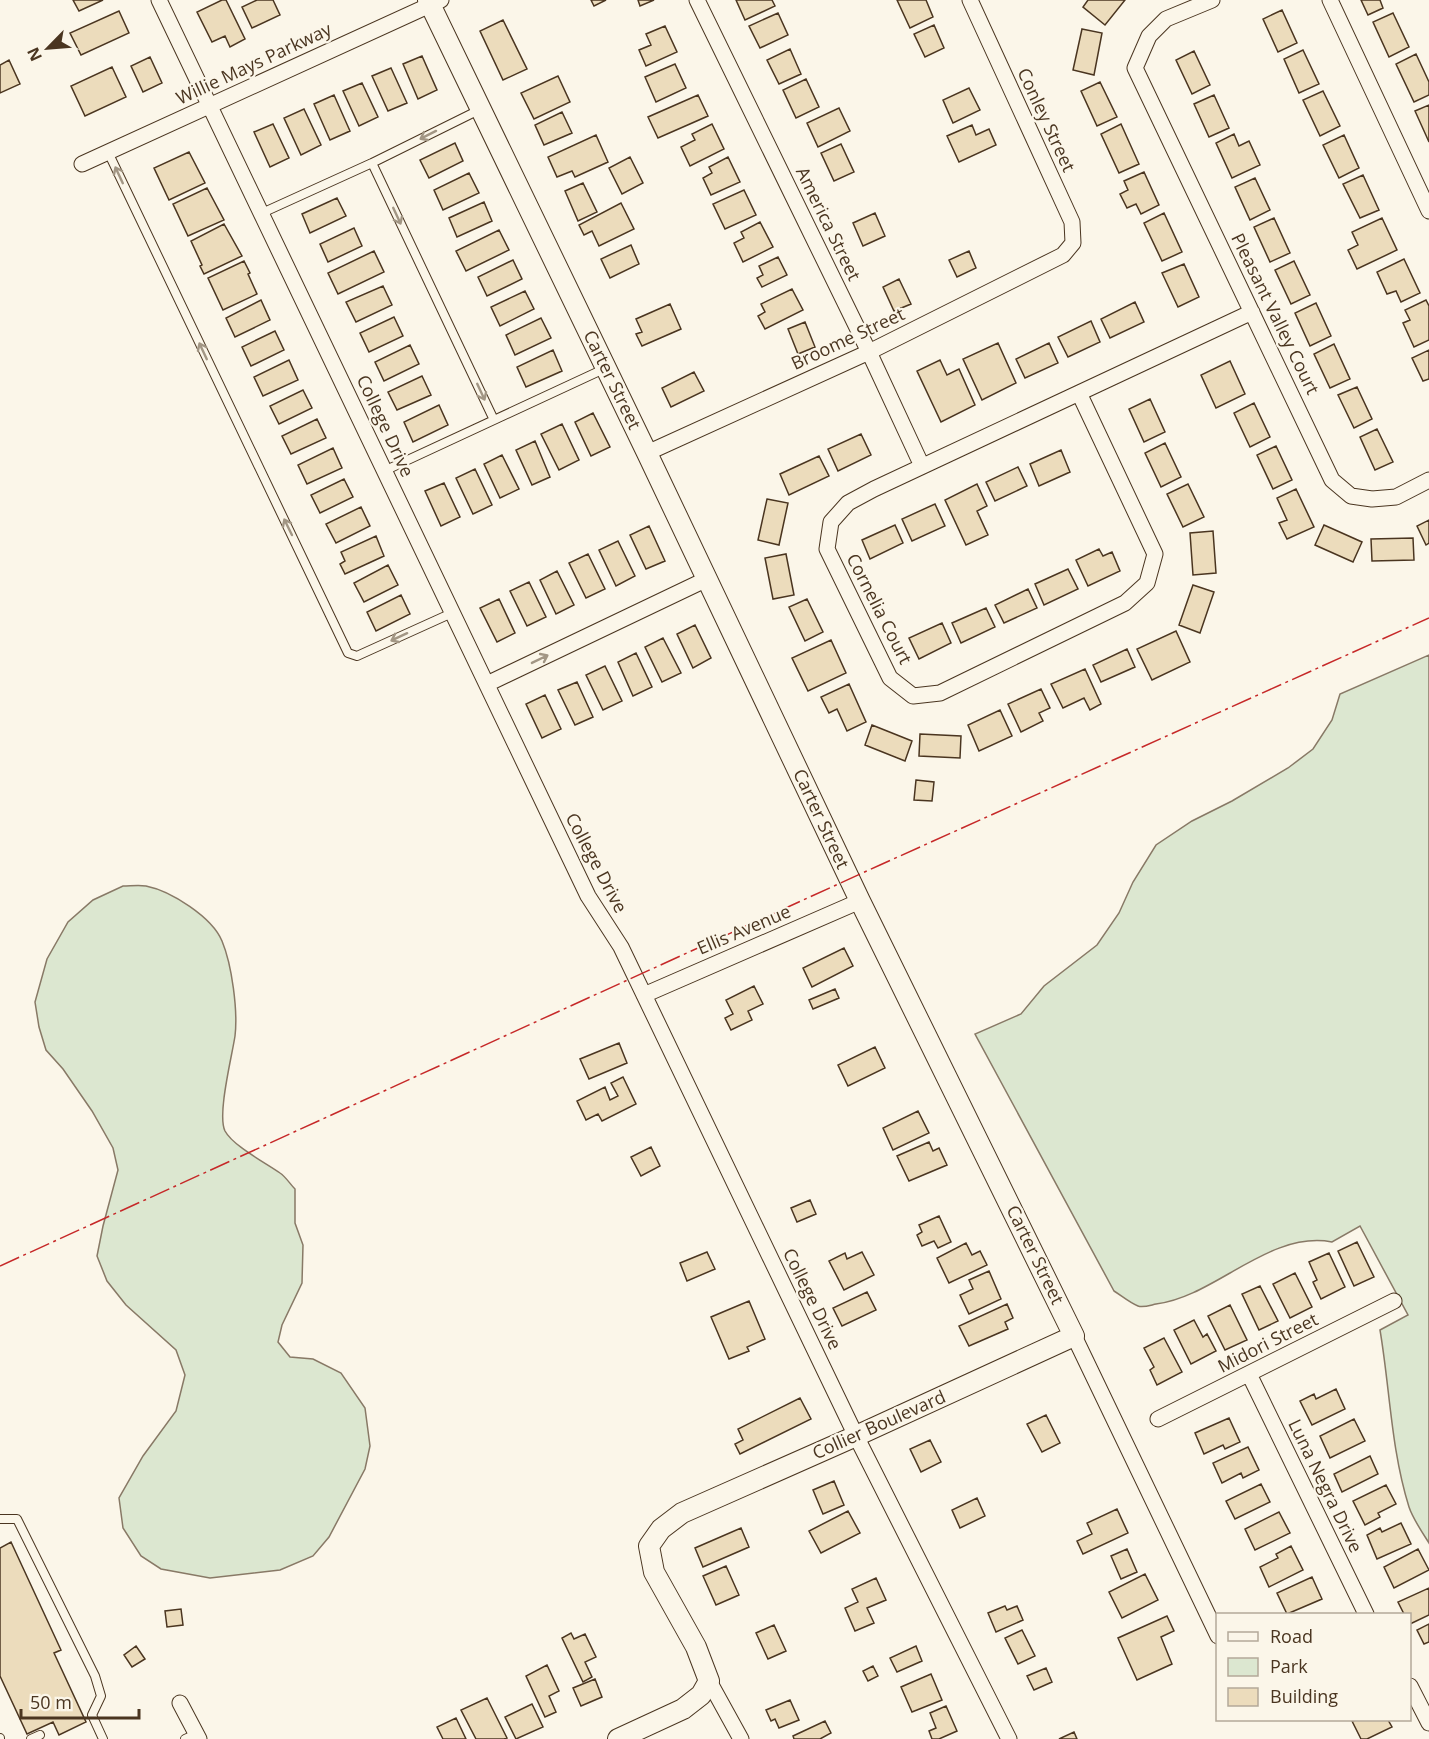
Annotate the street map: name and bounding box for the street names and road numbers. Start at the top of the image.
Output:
street label: Willie Mays Parkway [172,16,336,110]
street label: Conley Street [1012,64,1081,175]
street label: America Street [791,163,867,284]
street label: Pleasant Valley Court [1226,229,1325,398]
street label: Broome Street [787,301,908,375]
street label: Carter Street [579,326,647,433]
street label: College Drive [352,371,420,480]
street label: Cornelia Court [842,549,918,668]
street label: Carter Street [788,765,856,872]
street label: College Drive [560,808,633,917]
street label: Ellis Avenue [693,899,794,960]
street label: Carter Street [1002,1201,1070,1308]
street label: College Drive [778,1244,848,1353]
street label: Midori Street [1213,1307,1322,1378]
street label: Collier Boulevard [808,1384,949,1464]
street label: Luna Negra Drive [1283,1415,1369,1556]

